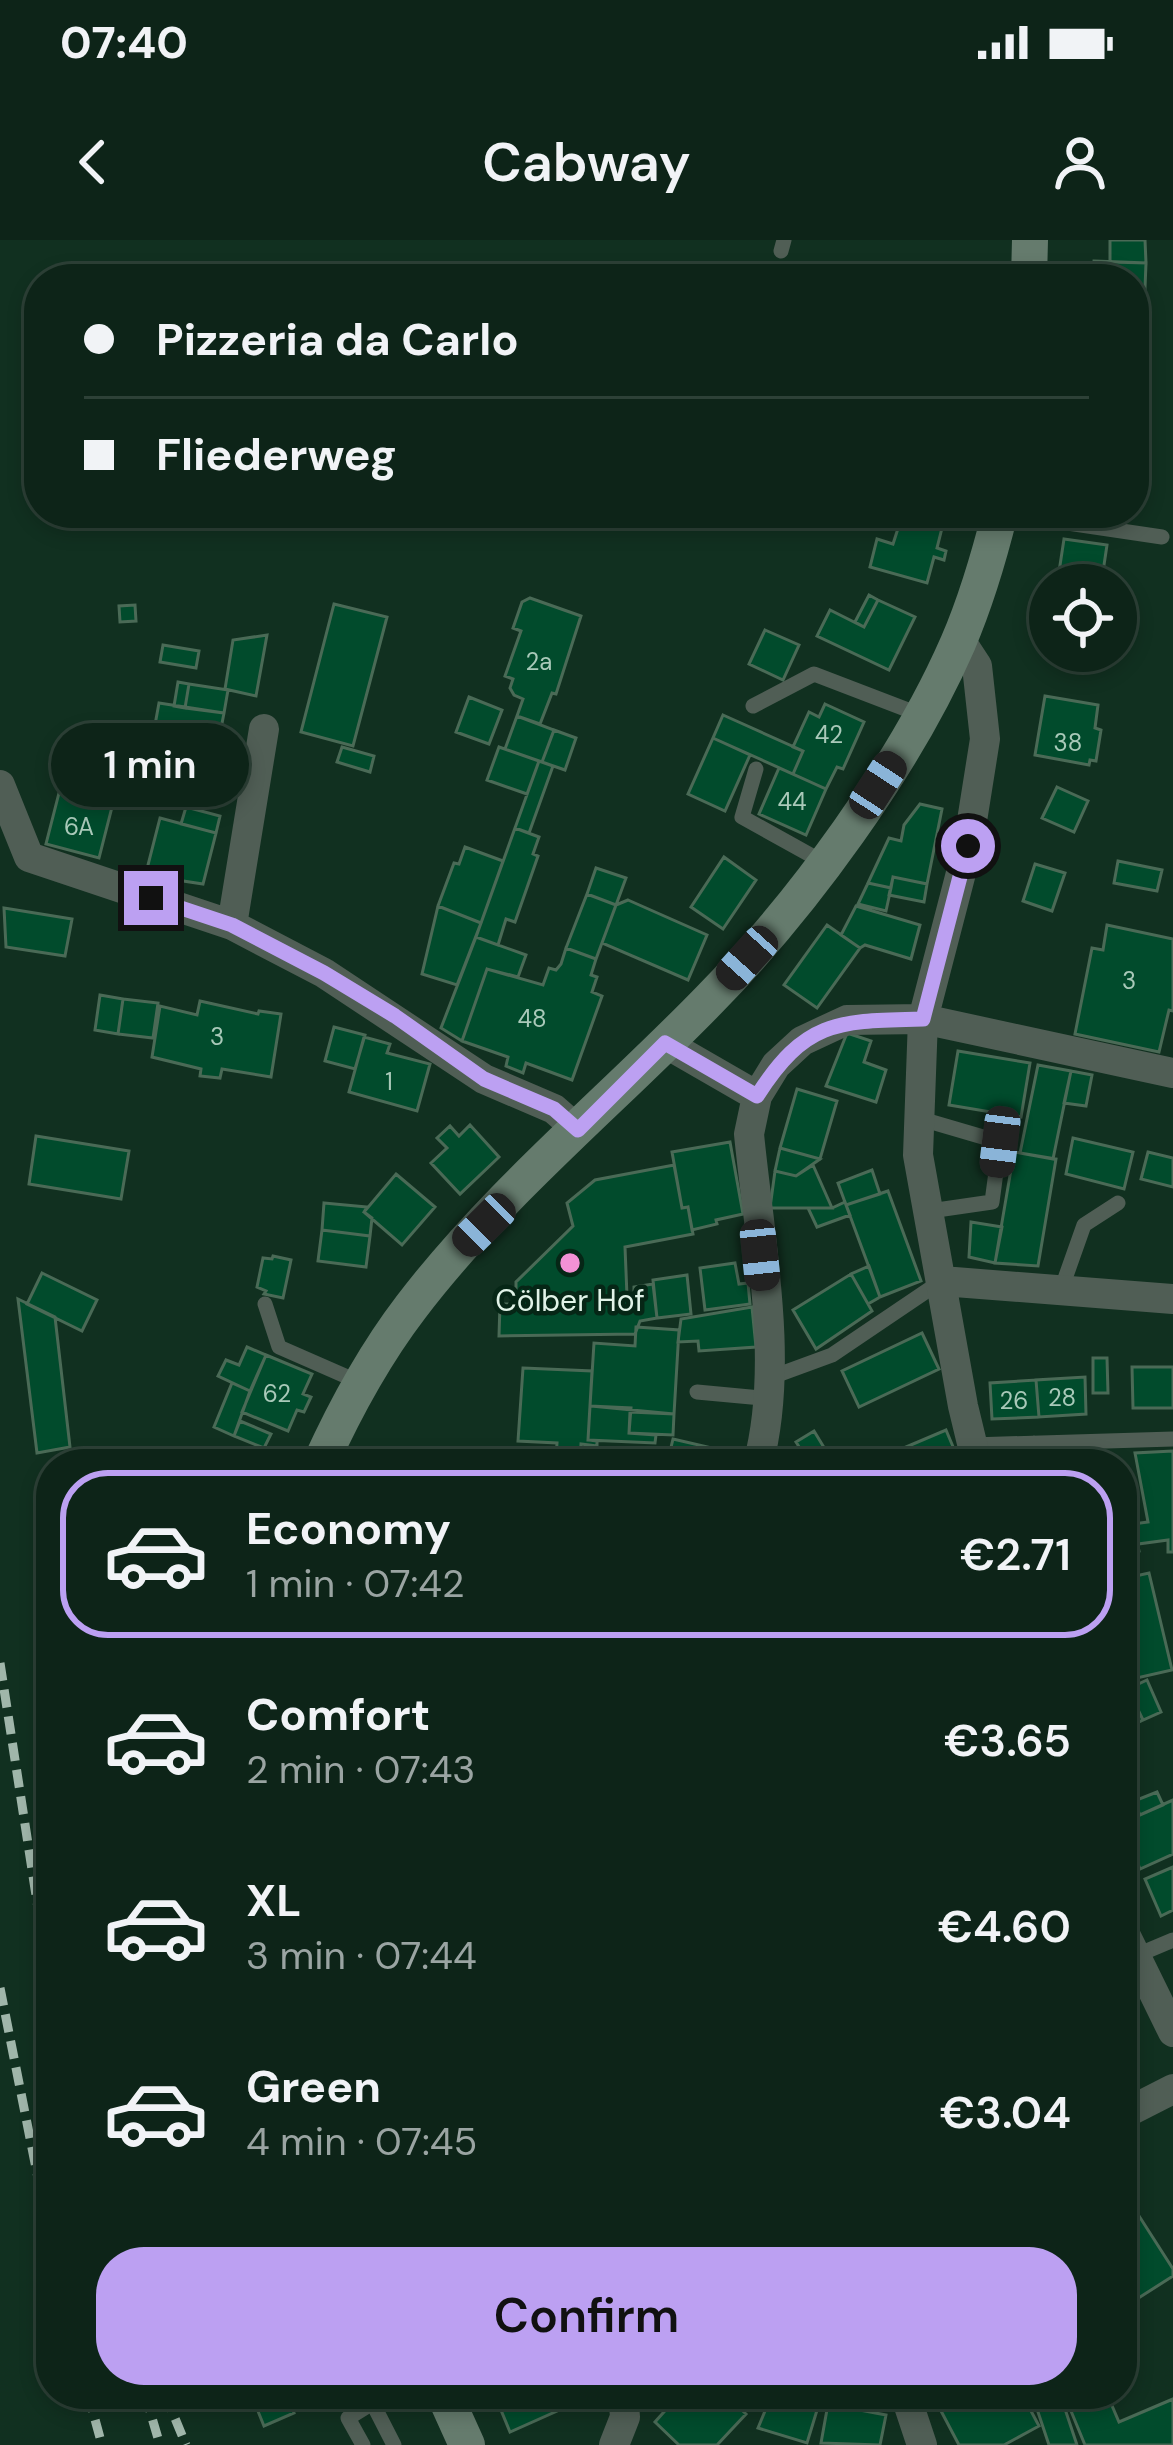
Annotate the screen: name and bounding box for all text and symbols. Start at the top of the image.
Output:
text: 07:40 [60,13,188,72]
text: Cabway [482,127,691,198]
icon: back [60,129,126,195]
icon: person [1047,129,1113,195]
text: Pizzeria da Carlo [156,310,519,369]
text: Fliederweg [156,425,397,484]
map controls [1029,564,1137,672]
button: locate [1029,564,1137,672]
house number: 2a [526,646,552,677]
house number: 42 [815,719,843,750]
callout: 1 min [52,724,250,808]
house number: 38 [1054,727,1082,758]
text: 1 min [103,739,197,790]
car [843,745,913,825]
house number: 44 [777,786,807,817]
house number: 6A [64,811,94,842]
route start [941,819,995,873]
route end [124,871,178,925]
car [710,919,784,997]
house number: 3 [1122,965,1136,996]
house number: 48 [517,1003,547,1034]
house number: 3 [210,1021,224,1052]
house number: 1 [385,1066,393,1097]
car [978,1104,1022,1180]
car [446,1187,522,1263]
car [738,1217,782,1293]
marker: Cölber Hof [557,1250,583,1276]
place label: Cölber Hof [495,1281,645,1320]
house number: 62 [263,1378,291,1409]
house number: 28 [1048,1382,1076,1413]
house number: 26 [1000,1385,1028,1416]
text: Economy [246,1499,451,1558]
icon: car [102,1500,210,1608]
text: €2.71 [960,1525,1071,1584]
text: 1 min · 07:42 [246,1558,464,1609]
text: Comfort [246,1685,430,1744]
icon: car [102,1686,210,1794]
text: €3.65 [944,1711,1071,1770]
text: 2 min · 07:43 [246,1744,475,1795]
text: XL [246,1871,301,1930]
icon: car [102,1872,210,1980]
text: €4.60 [938,1897,1071,1956]
text: 3 min · 07:44 [246,1930,477,1981]
text: Green [246,2057,381,2116]
icon: car [102,2058,210,2166]
text: €3.04 [940,2083,1071,2142]
text: 4 min · 07:45 [246,2116,477,2167]
button: Confirm [96,2247,1077,2385]

